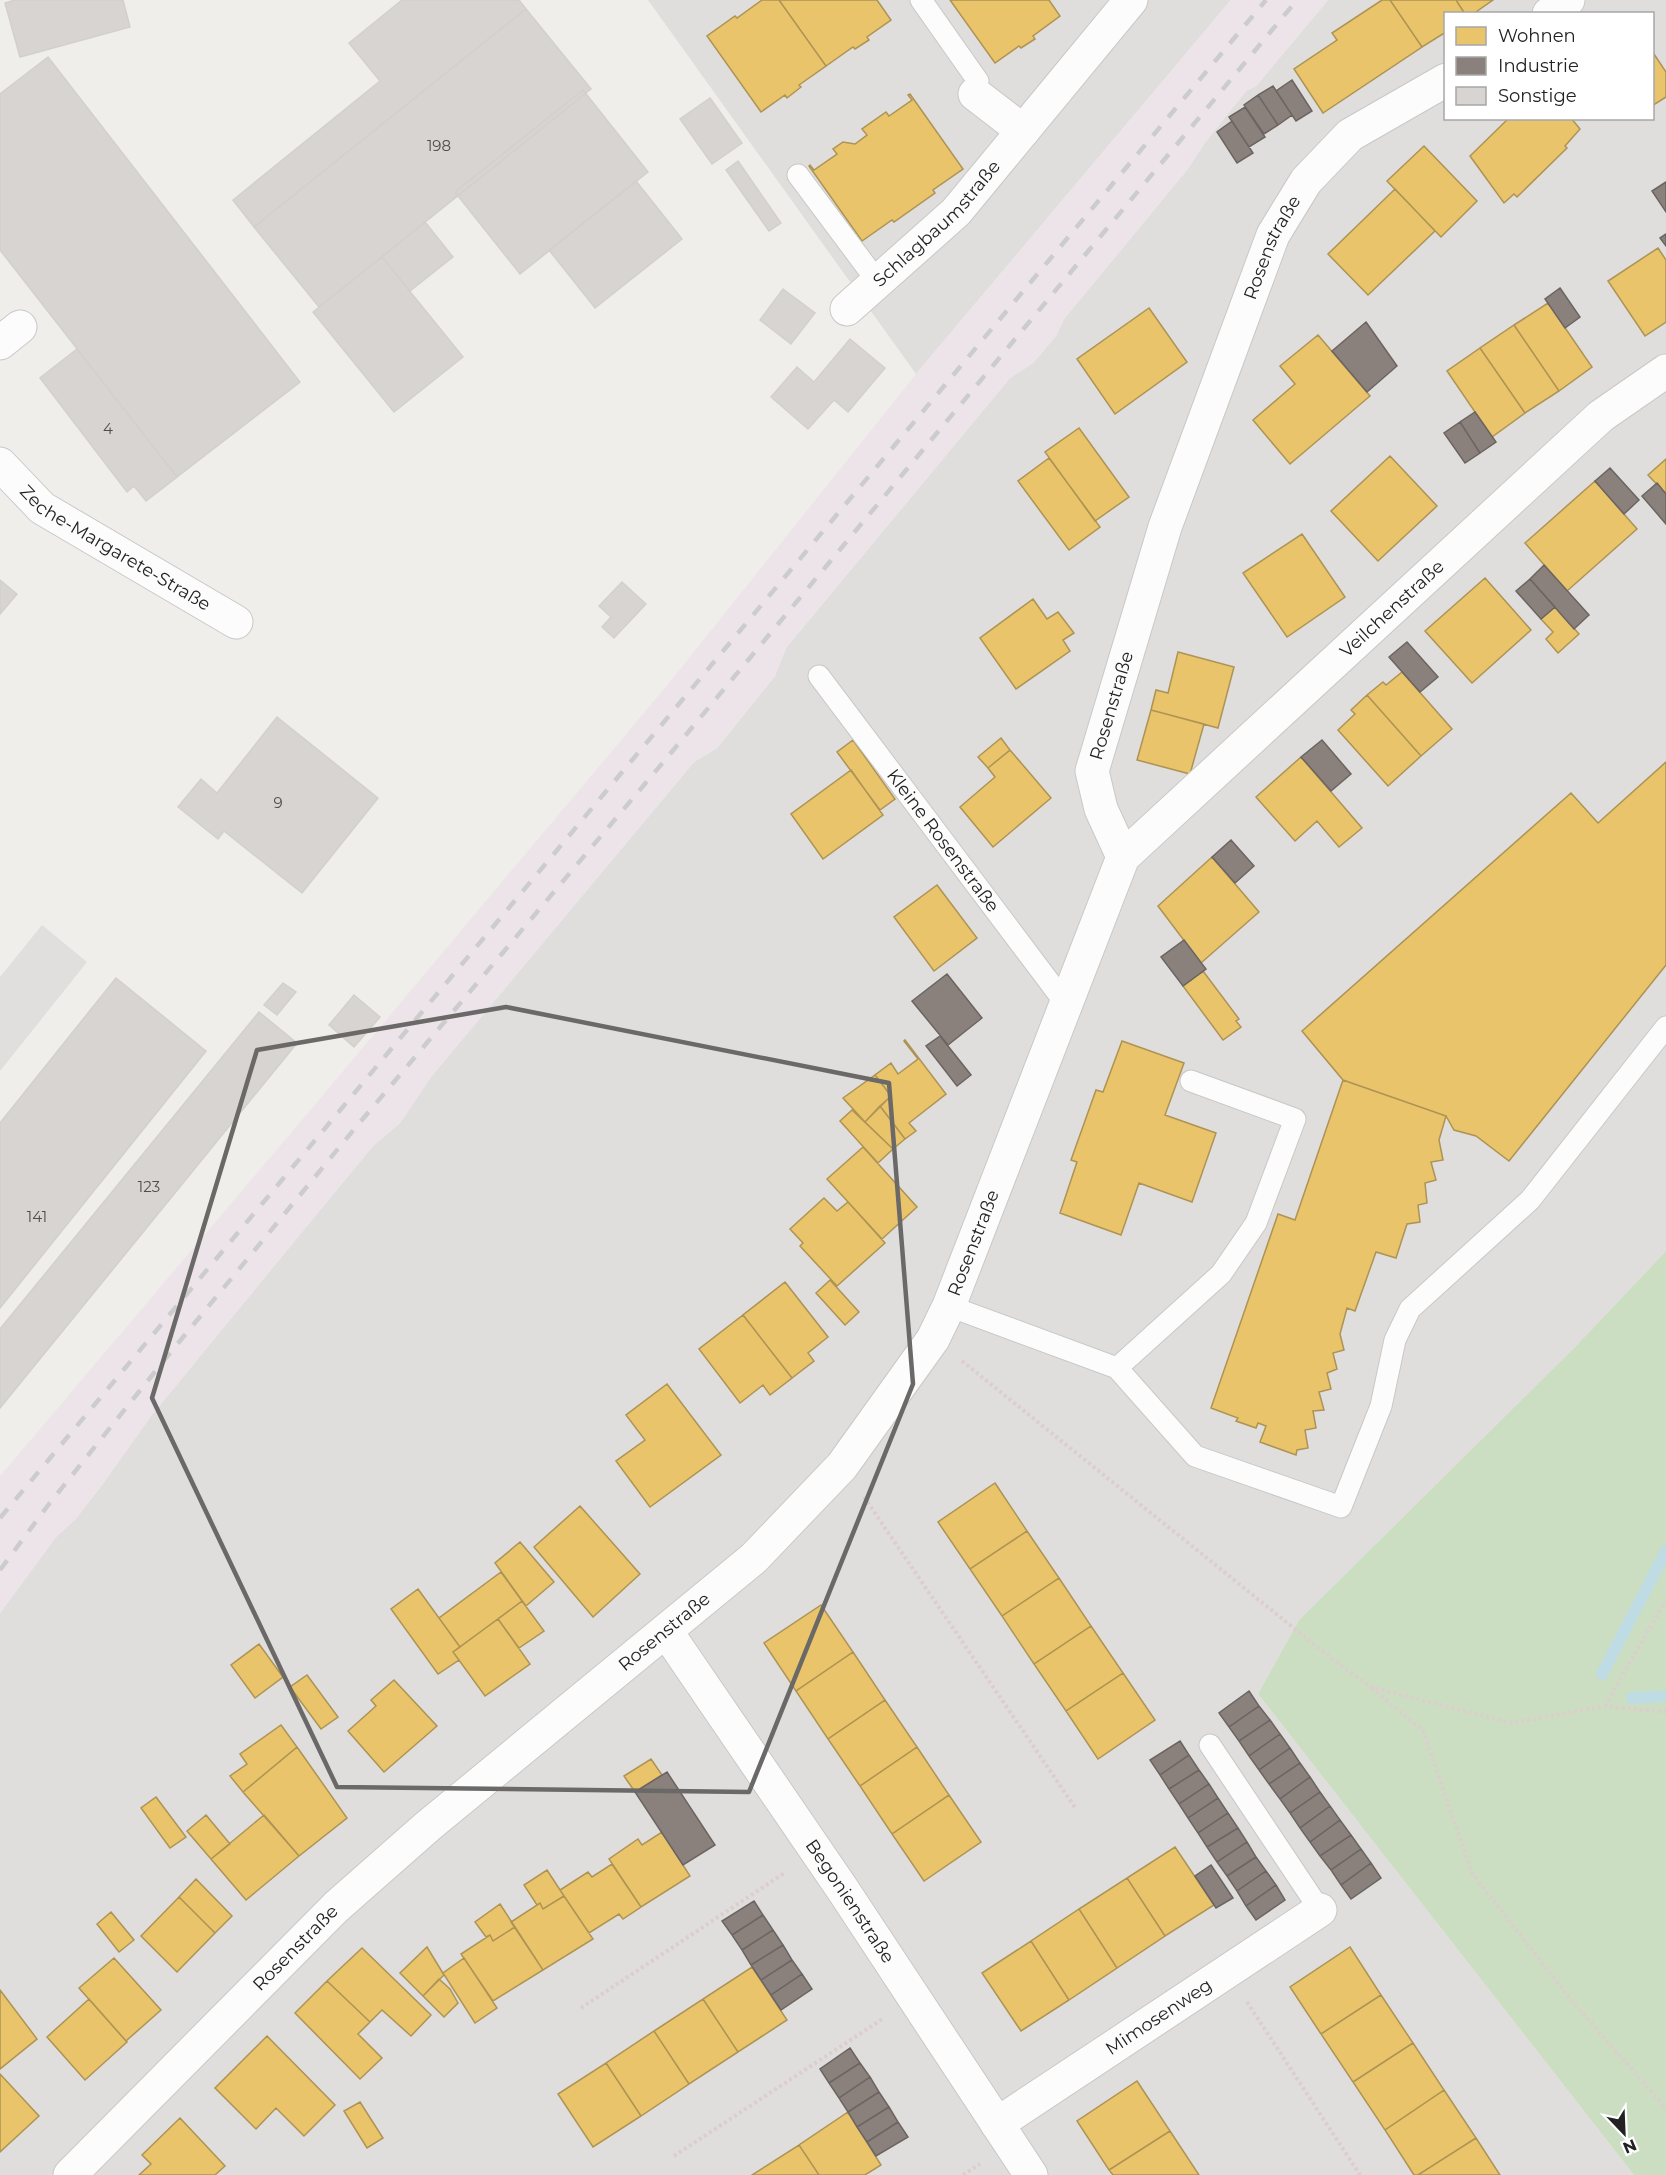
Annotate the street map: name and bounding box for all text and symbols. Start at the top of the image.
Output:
legend [1444,12,1654,120]
text: Wohnen [1498,25,1576,47]
text: Industrie [1498,55,1579,77]
text: Sonstige [1498,85,1577,107]
house number: 198 [427,136,451,155]
street label: Schlagbaumstraße [868,156,1005,292]
street label: Rosenstraße [1239,191,1306,303]
house number: 4 [103,419,113,438]
street label: Zeche-Margarete-Straße [15,481,215,616]
street label: Veilchenstraße [1336,555,1449,662]
street label: Rosenstraße [1085,649,1138,763]
street label: Kleine Rosenstraße [882,765,1004,917]
house number: 9 [273,793,283,812]
house number: 123 [138,1177,160,1196]
street label: Rosenstraße [943,1187,1004,1299]
house number: 141 [27,1207,47,1226]
street label: Rosenstraße [614,1588,715,1676]
street label: Begonienstraße [801,1835,899,1967]
street label: Rosenstraße [248,1900,343,1995]
street label: Mimosenweg [1101,1974,1216,2060]
north arrow [1594,2103,1654,2163]
text: N [1620,2135,1639,2158]

